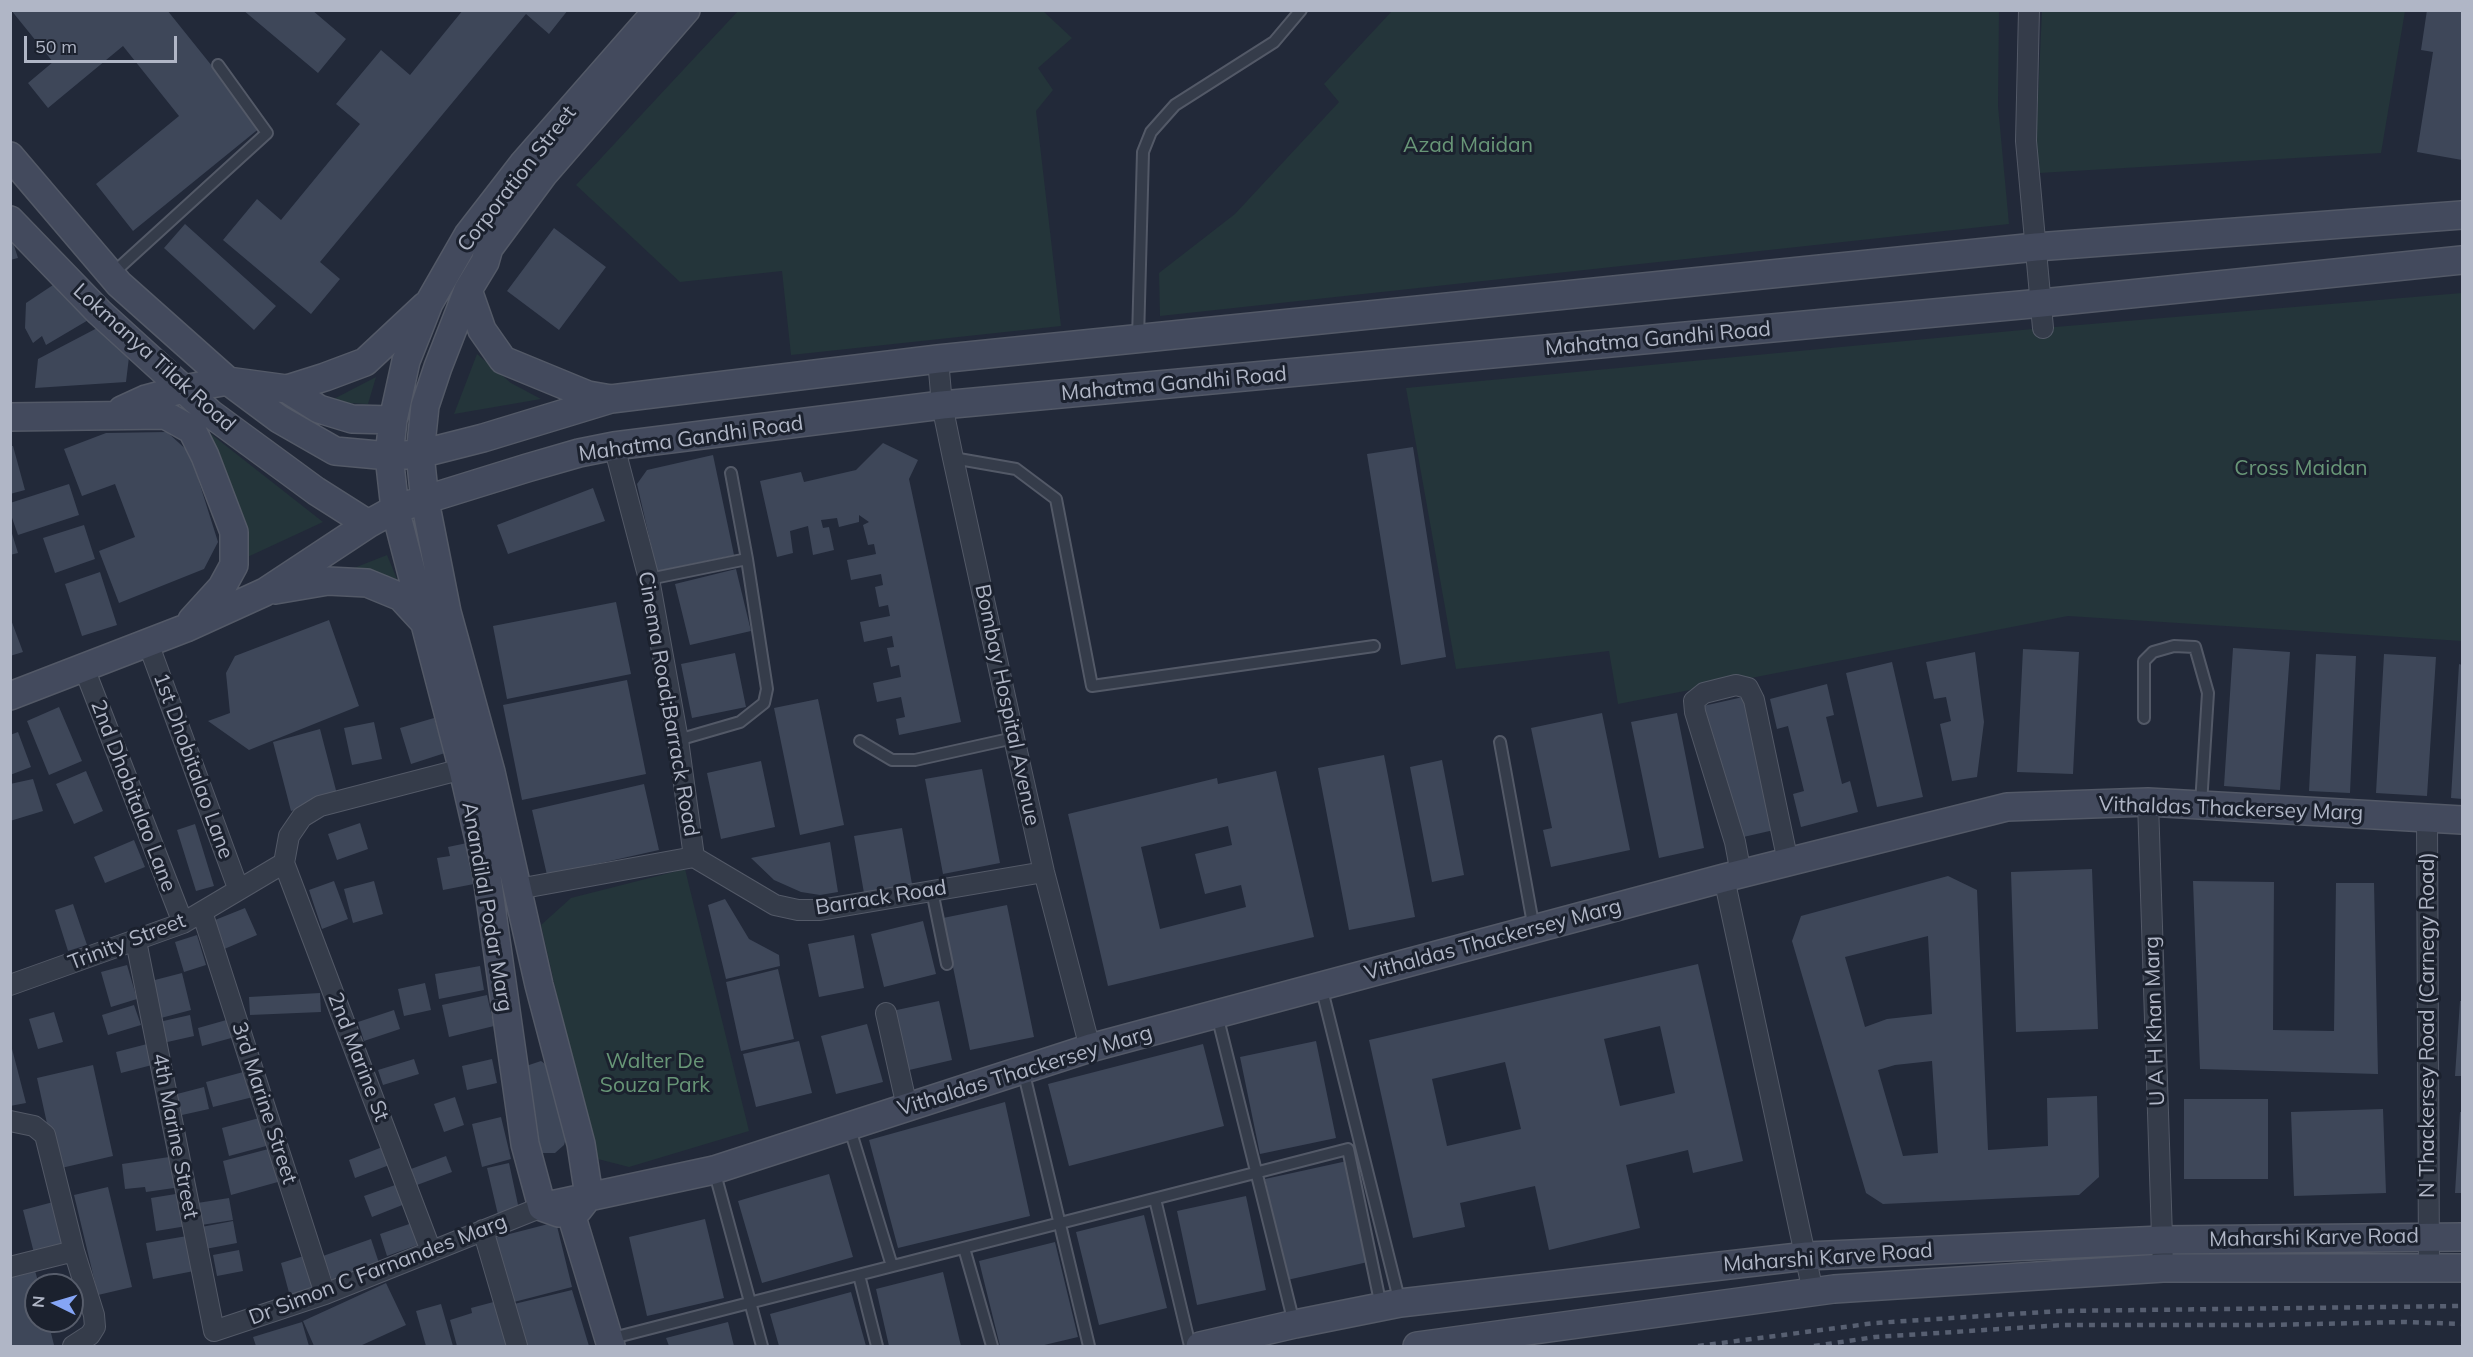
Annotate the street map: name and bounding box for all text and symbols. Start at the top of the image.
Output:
scale bar [27,24,180,62]
text: 50 m [35,35,77,58]
street label: Corporation Street [452,101,582,257]
park label: Azad Maidan [1403,133,1533,159]
street label: Lokmanya Tilak Road [68,279,240,437]
street label: Mahatma Gandhi Road [1544,317,1772,361]
street label: Mahatma Gandhi Road [1060,362,1288,406]
street label: Mahatma Gandhi Road [577,411,805,467]
park label: Cross Maidan [2234,456,2368,482]
street label: Cinema Road;Barrack Road [632,570,704,838]
street label: Bombay Hospital Avenue [969,582,1045,828]
street label: 1st Dhobitalao Lane [148,670,238,862]
street label: 2nd Dhobitalao Lane [85,697,181,895]
street label: Vithaldas Thackersey Marg [2098,792,2364,826]
street label: Anandilal Podar Marg [456,800,518,1014]
street label: N Thackersey Road (Carnegy Road) [2415,852,2441,1198]
street label: Barrack Road [813,875,949,921]
street label: Vithaldas Thackersey Marg [1362,894,1624,986]
street label: Trinity Street [65,908,189,976]
street label: U A H Khan Marg [2139,936,2171,1106]
street label: 2nd Marine St [322,989,394,1125]
street label: 3rd Marine Street [226,1019,302,1187]
street label: Vithaldas Thackersey Marg [895,1020,1155,1122]
park label: Walter De Souza Park [600,1049,710,1099]
street label: 4th Marine Street [147,1051,203,1221]
street label: Dr Simon C Farnandes Marg [245,1209,511,1331]
street label: Maharshi Karve Road [2209,1224,2419,1252]
street label: Maharshi Karve Road [1722,1238,1934,1278]
north arrow [24,1273,84,1333]
text: N [28,1295,49,1309]

